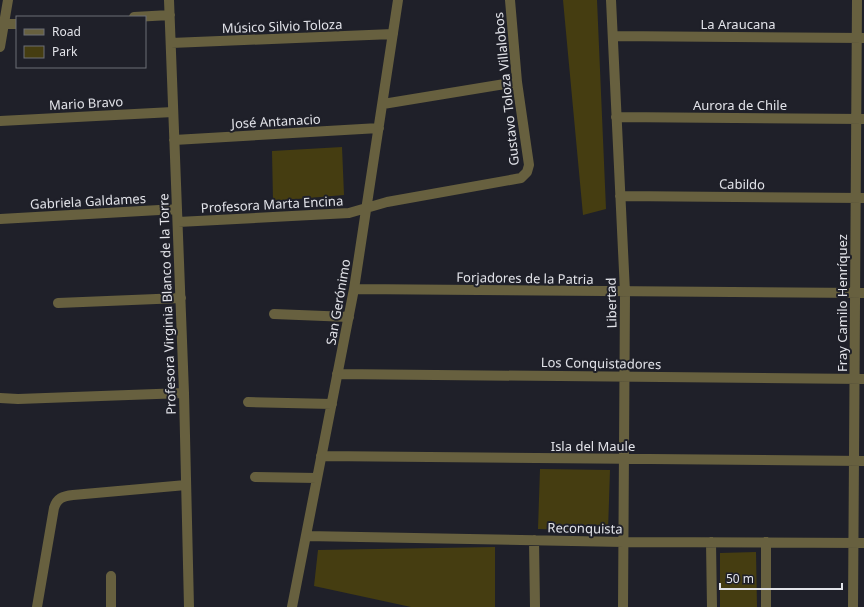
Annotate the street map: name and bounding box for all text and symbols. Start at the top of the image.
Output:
street label: Gustavo Toloza Villalobos [489,11,523,167]
street label: Músico Silvio Toloza [221,15,343,37]
street label: La Araucana [700,15,776,33]
legend [16,16,146,68]
text: Road [52,23,81,40]
text: Park [52,43,78,60]
street label: Mario Bravo [48,92,124,114]
street label: Aurora de Chile [693,96,787,114]
street label: José Antanacio [229,110,321,132]
street label: Cabildo [719,175,765,193]
street label: Gabriela Galdames [30,189,146,213]
street label: Profesora Marta Encina [200,191,344,217]
street label: Profesora Virginia Blanco de la Torre [154,193,180,415]
street label: Fray Camilo Henríquez [833,234,851,372]
street label: San Gerónimo [322,257,354,346]
street label: Forjadores de la Patria [456,268,594,288]
street label: Libertad [602,277,620,329]
street label: Los Conquistadores [541,353,661,373]
street label: Isla del Maule [551,437,635,455]
street label: Reconquista [547,518,623,538]
scale bar [720,565,842,591]
text: 50 m [726,570,754,587]

